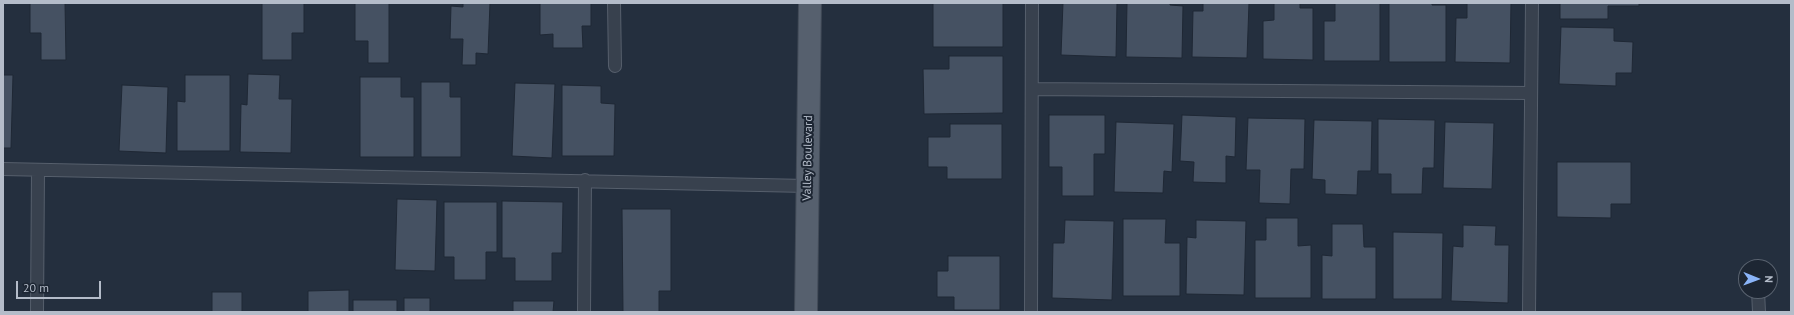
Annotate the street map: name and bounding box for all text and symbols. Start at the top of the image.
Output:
street label: Valley Boulevard [800,115,816,201]
north arrow [1738,259,1778,299]
scale bar [18,273,103,299]
text: N [1762,275,1776,283]
text: 20 m [23,280,49,295]

